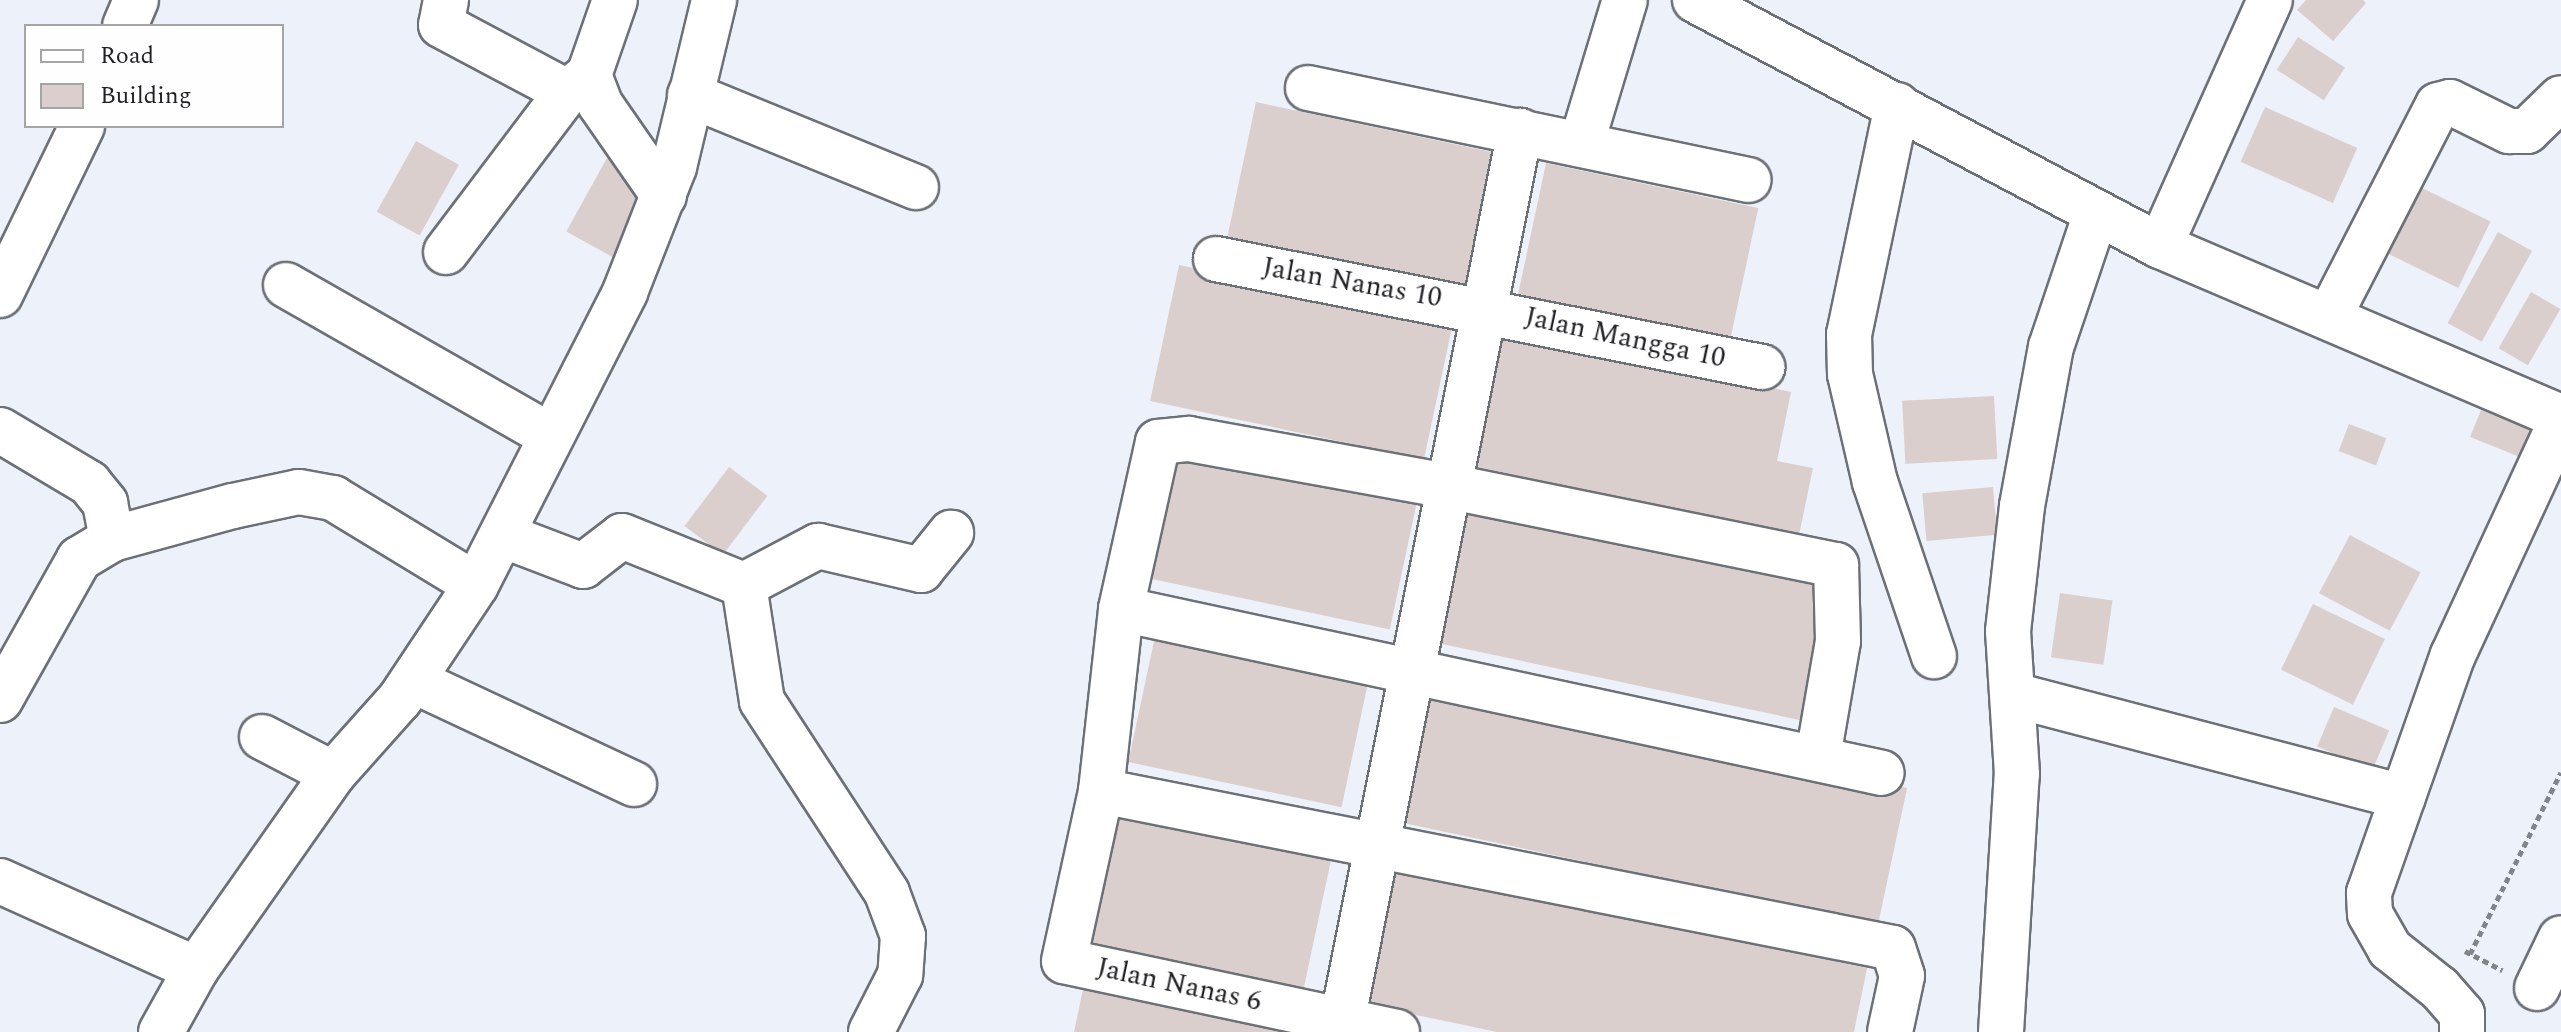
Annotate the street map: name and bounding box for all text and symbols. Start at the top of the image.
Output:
legend [24,24,284,128]
text: Road [100,38,154,74]
text: Building [100,78,192,114]
street label: Jalan Nanas 10 [1260,251,1444,315]
street label: Jalan Mangga 10 [1522,300,1728,376]
street label: Jalan Nanas 6 [1094,951,1264,1019]

